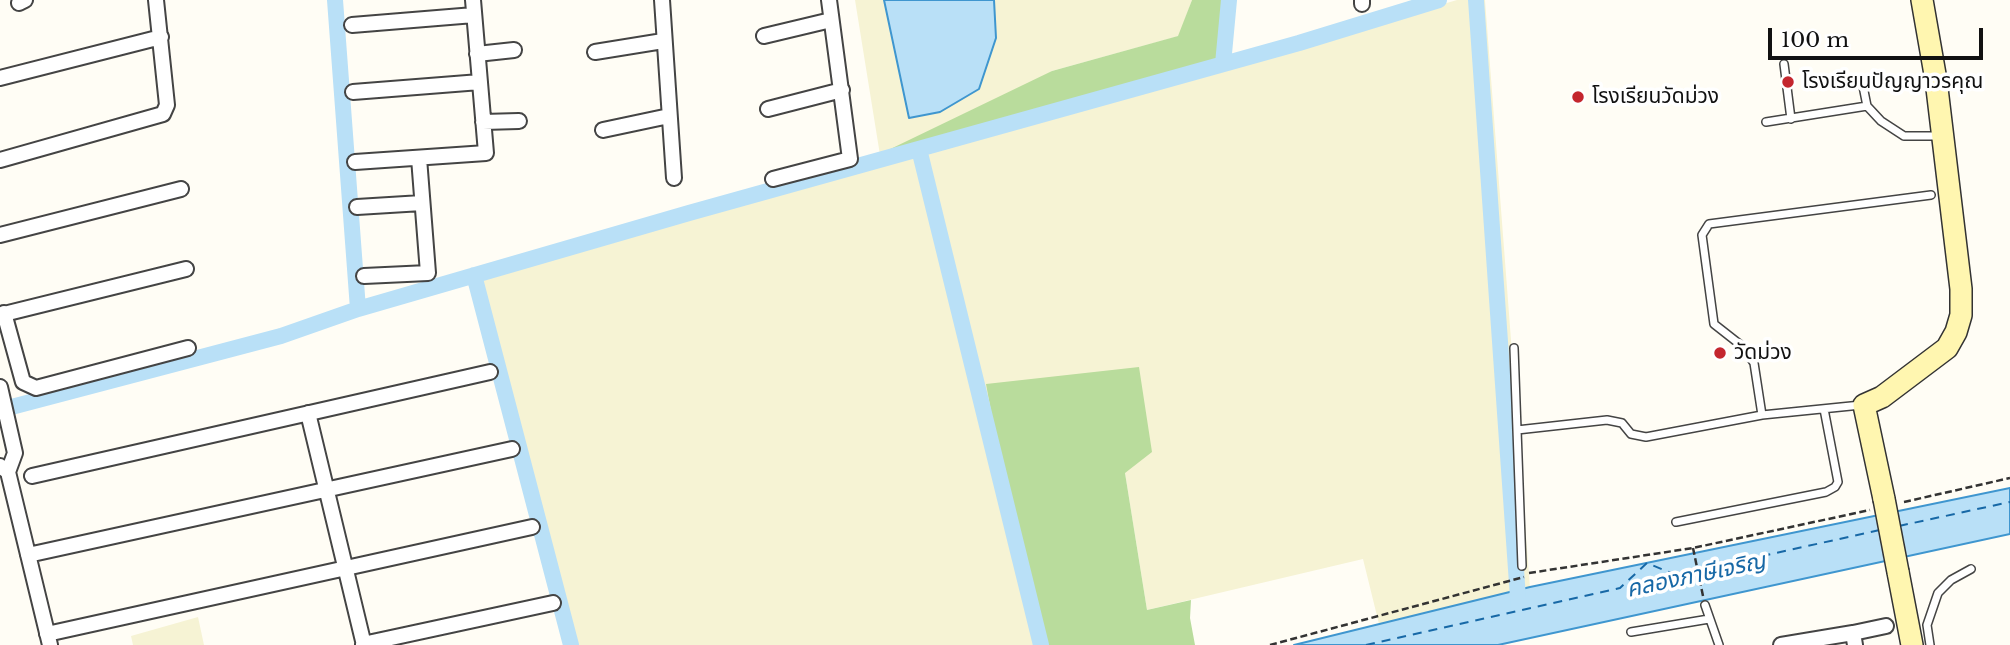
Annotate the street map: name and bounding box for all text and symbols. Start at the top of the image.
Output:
scale bar [1772,14,1987,58]
text: 100 m [1781,27,1849,53]
place label: โรงเรียนปัญญาวรคุณ [1802,69,1983,95]
marker: โรงเรียนปัญญาวรคุณ [1780,74,1796,90]
place label: โรงเรียนวัดม่วง [1592,84,1719,110]
marker: โรงเรียนวัดม่วง [1570,89,1586,105]
place label: วัดม่วง [1734,340,1792,366]
marker: วัดม่วง [1712,345,1728,361]
water label: คลองภาษีเจริญ [1624,548,1768,604]

